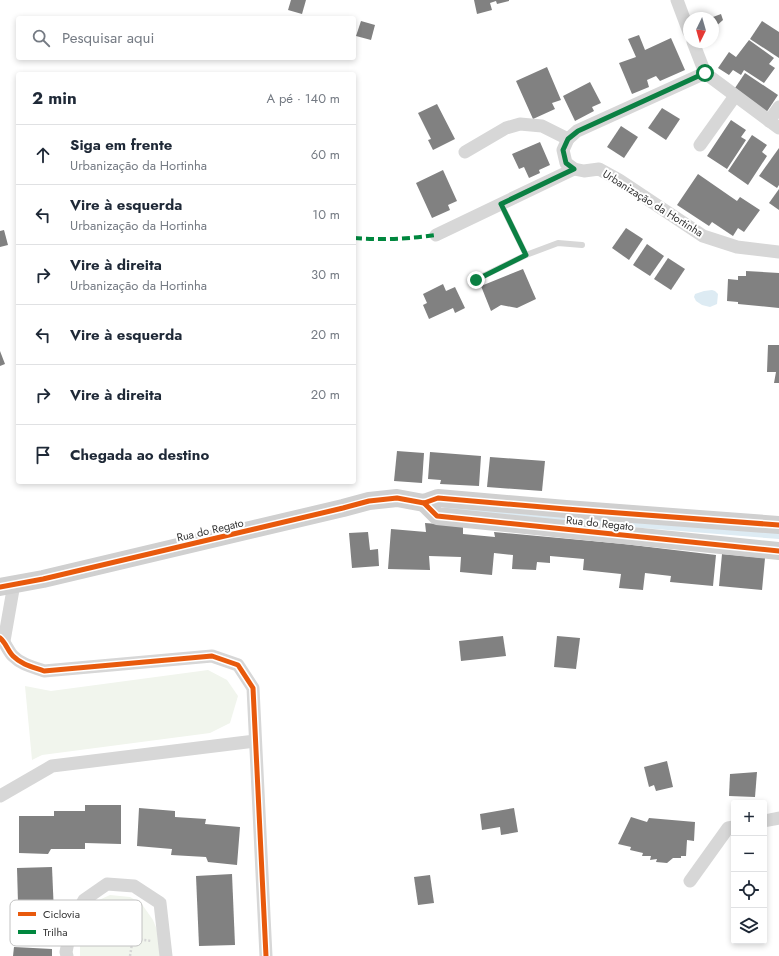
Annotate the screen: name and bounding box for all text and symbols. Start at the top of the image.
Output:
north arrow [683,12,719,48]
search box [16,16,356,60]
icon: search [30,27,52,49]
text: Pesquisar aqui [62,27,154,49]
route start [696,64,714,82]
text: 2 min [32,86,77,110]
text: A pé · 140 m [266,89,340,108]
text: Siga em frente [70,134,172,156]
icon: ahead [32,144,54,166]
text: 60 m [311,145,340,164]
text: Urbanização da Hortinha [70,156,207,175]
street label: Urbanização da Hortinha [600,165,706,241]
text: Vire à esquerda [70,194,182,216]
icon: left [32,204,54,226]
text: 10 m [312,205,340,224]
text: Urbanização da Hortinha [70,216,207,235]
text: Vire à direita [70,254,162,276]
icon: right [32,264,54,286]
text: 30 m [311,265,340,284]
route end [467,271,485,289]
text: Urbanização da Hortinha [70,276,207,295]
icon: left [32,324,54,346]
text: Vire à esquerda [70,324,182,346]
text: 20 m [311,325,340,344]
icon: right [32,384,54,406]
text: Vire à direita [70,384,162,406]
text: 20 m [311,385,340,404]
icon: arrive [32,444,54,466]
text: Chegada ao destino [70,444,209,466]
street label: Rua do Regato [565,511,635,535]
street label: Rua do Regato [175,515,245,545]
map controls [731,800,767,944]
button: + [731,800,767,836]
button: − [731,836,767,872]
button: locate [731,872,767,908]
legend [10,900,142,946]
text: Ciclovia [43,906,80,922]
button: layers [731,908,767,944]
text: Trilha [43,924,67,940]

